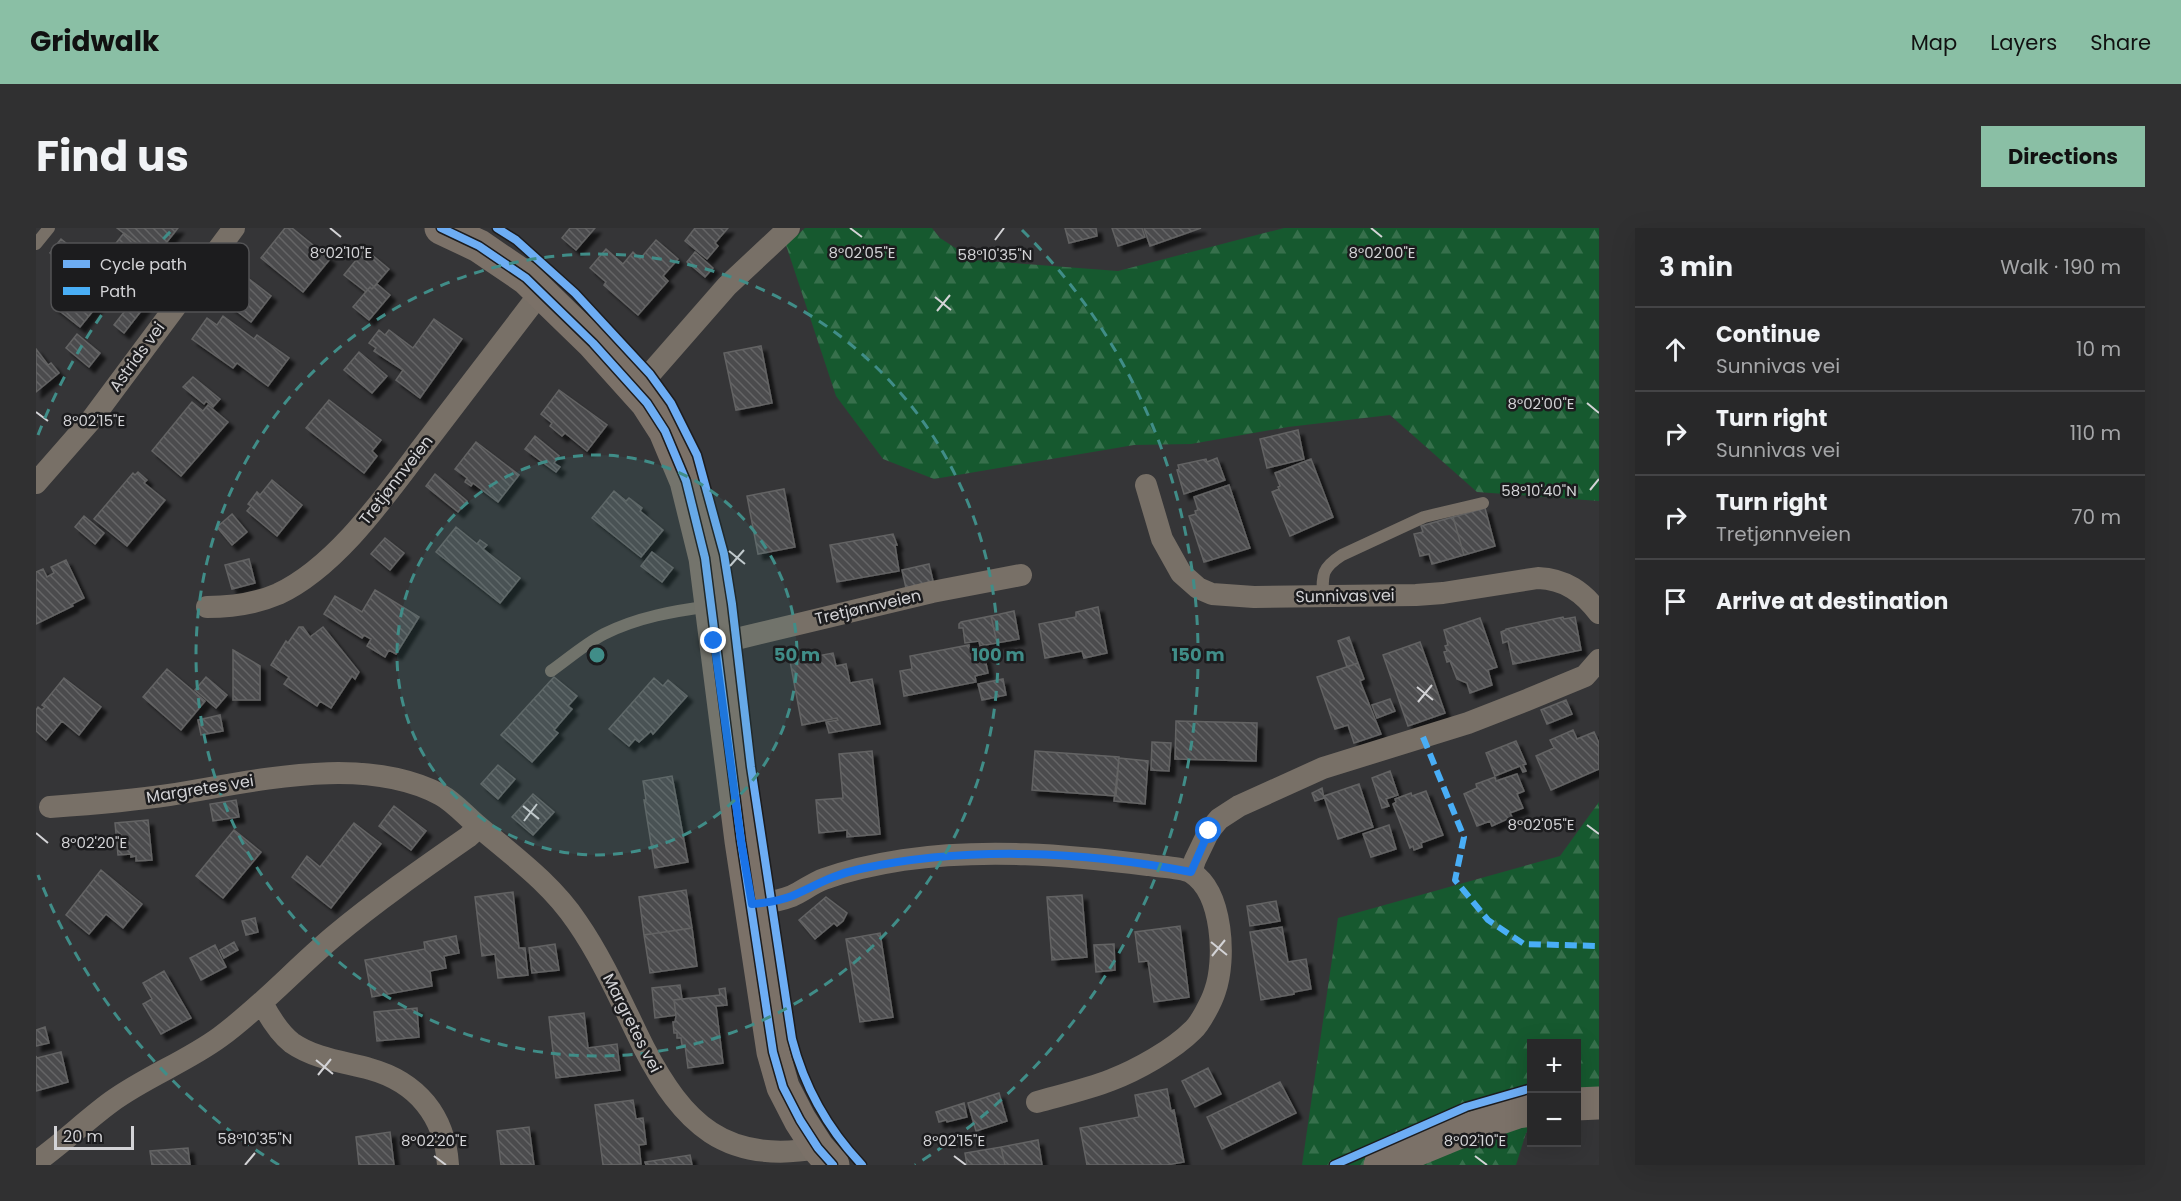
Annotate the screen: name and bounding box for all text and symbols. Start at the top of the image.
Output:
text: Gridwalk [30,22,159,61]
text: Map [1911,28,1957,57]
text: Layers [1990,28,2057,57]
text: Share [2090,28,2151,57]
button: Directions [1981,126,2145,187]
text: Find us [36,127,189,186]
text: 8°02'10"E [310,242,372,263]
text: 8°02'05"E [829,242,895,263]
text: 8°02'00"E [1349,242,1415,263]
legend [51,243,249,312]
text: 58°10'35"N [958,244,1032,265]
text: 3 min [1659,249,1733,285]
text: Cycle path [100,253,187,276]
text: Walk · 190 m [2000,253,2121,281]
text: Path [100,280,136,303]
street label: Astrids vei [104,317,170,397]
text: Continue [1716,319,1820,350]
icon: ahead [1659,333,1692,366]
text: 10 m [2076,335,2121,363]
text: Sunnivas vei [1716,352,1840,380]
text: 8°02'00"E [1508,393,1574,414]
text: Turn right [1716,403,1827,434]
text: 8°02'15"E [63,410,125,431]
icon: right [1659,417,1692,450]
text: 110 m [2070,419,2121,447]
street label: Tretjønnveien [354,430,438,530]
text: Sunnivas vei [1716,436,1840,464]
text: 58°10'40"N [1501,480,1577,501]
text: Turn right [1716,487,1827,518]
icon: right [1659,501,1692,534]
text: 70 m [2072,503,2121,531]
text: Tretjønnveien [1716,520,1851,548]
street label: Tretjønnveien [813,584,923,630]
street label: Sunnivas vei [1295,584,1395,608]
icon: arrive [1659,585,1692,618]
text: Arrive at destination [1716,586,1948,617]
route end [700,627,726,653]
text: 50 m [774,642,820,667]
text: 100 m [971,642,1025,667]
text: 150 m [1171,642,1225,667]
centre of rings [587,645,607,665]
street label: Margretes vei [145,769,255,809]
text: 8°02'05"E [1508,814,1574,835]
route start [1195,817,1221,843]
text: 8°02'20"E [61,832,127,853]
street label: Margretes vei [597,969,667,1077]
map controls [1527,1039,1581,1147]
button: + [1527,1039,1581,1093]
button: − [1527,1093,1581,1147]
scale bar [54,1123,134,1150]
text: 20 m [63,1125,103,1148]
text: 58°10'35"N [218,1128,292,1149]
text: 8°02'20"E [401,1130,467,1151]
text: 8°02'15"E [923,1130,985,1151]
text: 8°02'10"E [1444,1130,1506,1151]

